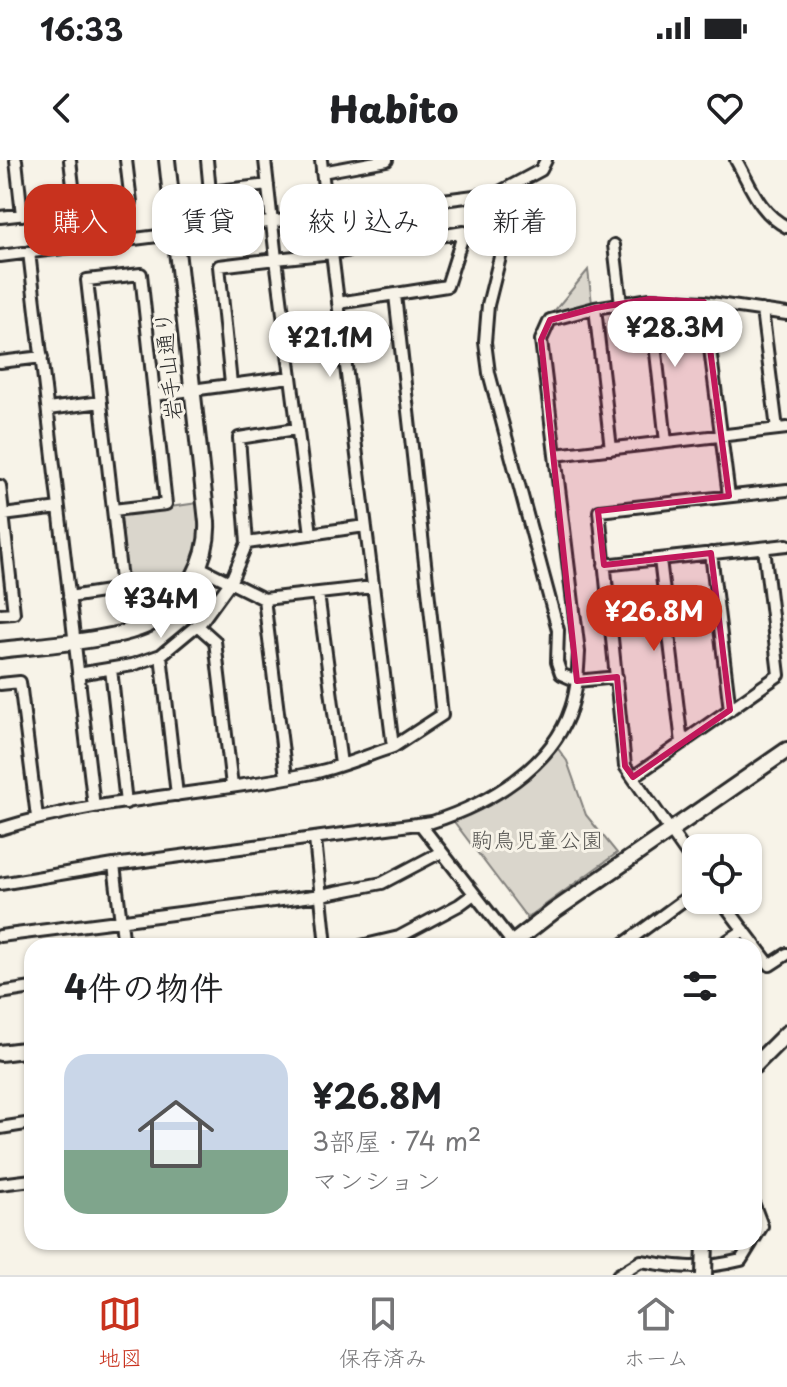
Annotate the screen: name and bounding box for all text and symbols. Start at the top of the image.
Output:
text: 16:33 [40,6,124,51]
text: Habito [329,81,458,135]
icon: back [40,86,84,130]
icon: heart [703,86,747,130]
chip: 購入 [24,184,136,256]
chip: 賃貸 [152,184,264,256]
chip: 絞り込み [280,184,448,256]
chip: 新着 [464,184,576,256]
pin: ¥28.3M [610,301,740,369]
text: ¥28.3M [625,307,725,346]
street label: 岩手山通り [144,310,189,423]
pin: ¥21.1M [265,311,395,379]
text: ¥21.1M [287,317,373,356]
pin: ¥34M [114,572,208,640]
text: ¥34M [123,578,199,617]
pin: ¥26.8M [589,585,719,653]
text: ¥26.8M [604,591,704,630]
park label: 駒鳥児童公園 [471,822,603,855]
map controls [682,834,762,914]
button: locate [682,834,762,914]
text: 4件の物件 [64,960,223,1012]
icon: filters [678,964,722,1008]
text: ¥26.8M [312,1069,442,1121]
icon: home [128,1086,224,1182]
text: 3部屋 · 74 m² [312,1121,481,1160]
text: マンション [312,1160,441,1199]
tab: 地図 [98,1292,142,1373]
tab: 保存済み [339,1292,427,1373]
tab: ホーム [624,1292,689,1373]

